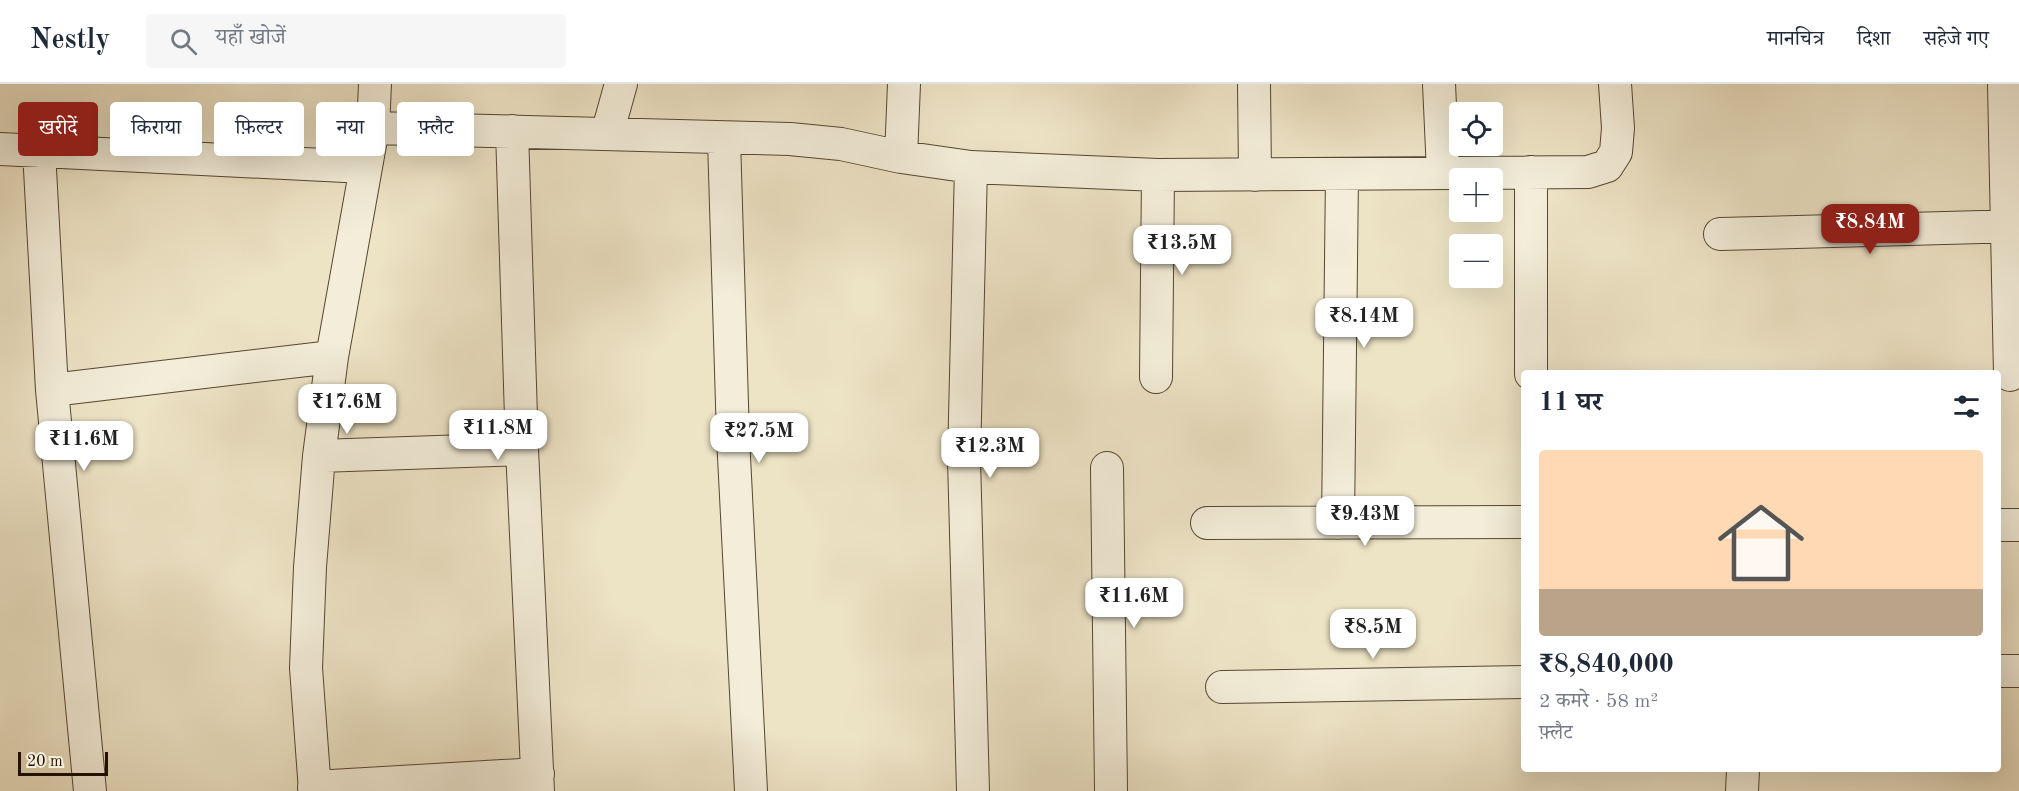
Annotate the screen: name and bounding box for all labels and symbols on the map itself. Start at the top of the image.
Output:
pin: ₹8.84M [1821,204,1919,255]
pin: ₹13.5M [1133,225,1231,276]
pin: ₹8.14M [1315,298,1413,349]
pin: ₹17.6M [298,384,396,435]
pin: ₹11.8M [449,410,547,461]
pin: ₹27.5M [710,413,808,464]
pin: ₹11.6M [35,421,133,472]
pin: ₹12.3M [941,428,1039,479]
pin: ₹9.43M [1316,496,1414,547]
pin: ₹11.6M [1085,578,1183,629]
pin: ₹8.5M [1331,609,1415,660]
scale bar [18,749,108,776]

